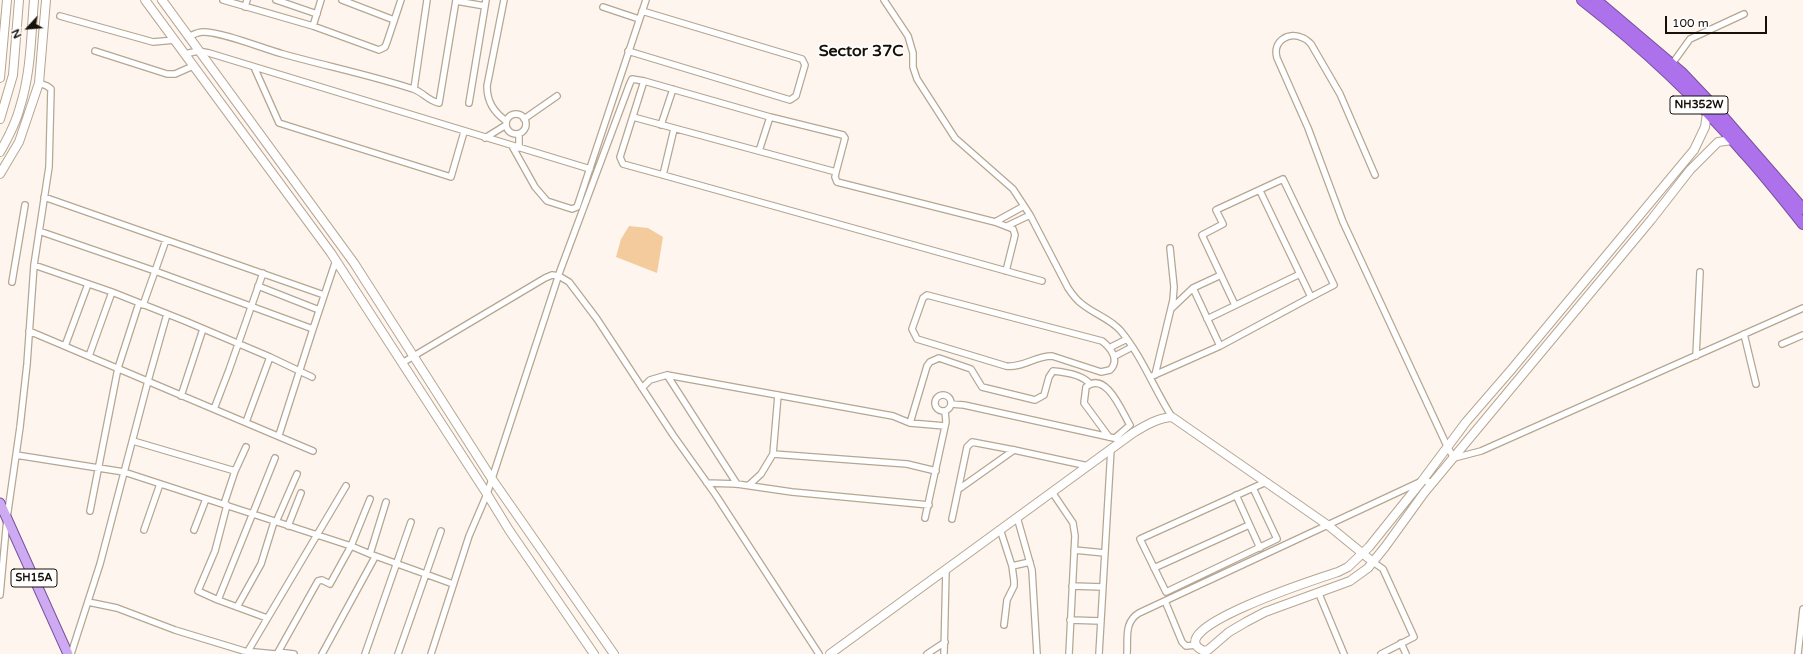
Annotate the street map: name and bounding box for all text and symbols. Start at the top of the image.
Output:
north arrow [8,8,48,48]
scale bar [1667,8,1769,34]
text: 100 m [1672,16,1709,30]
text: N [9,27,25,40]
district label: Sector 37C [819,42,903,62]
road number: NH352W [1670,96,1728,114]
road number: SH15A [11,569,57,587]

